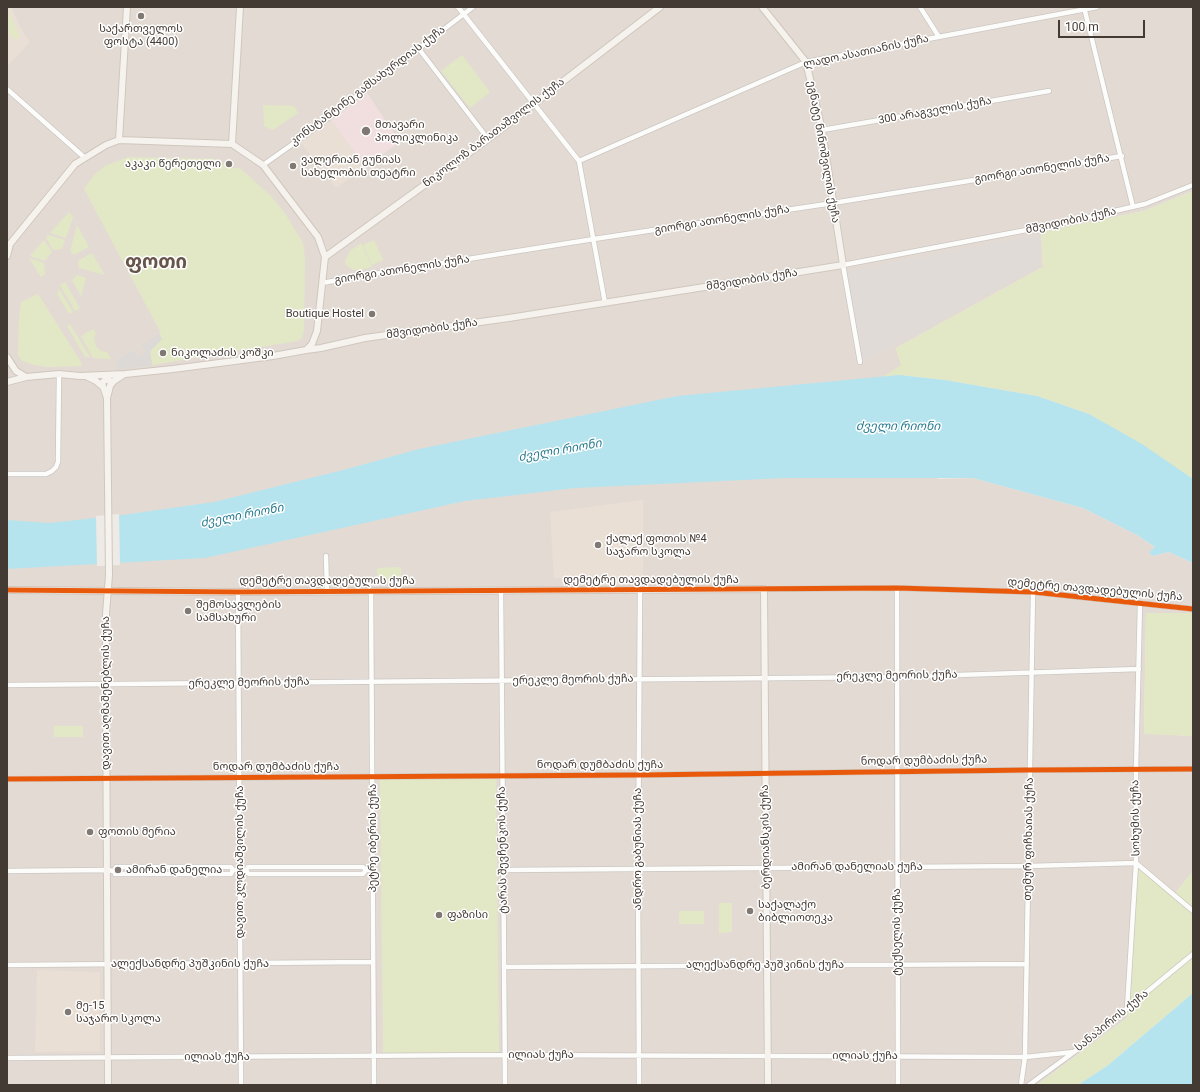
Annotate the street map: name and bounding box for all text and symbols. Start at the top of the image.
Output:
marker: საქართველოს ფოსტა (4400) [136,11,146,21]
scale bar [1060,12,1147,38]
text: 100 m [1065,20,1099,34]
place label: საქართველოს ფოსტა (4400) [99,22,183,48]
street label: კონსტანტინე გამსახურდიას ქუჩა [288,23,448,149]
street label: ლადო ასათიანის ქუჩა [802,32,930,72]
street label: ნიკოლოზ ბარათაშვილის ქუჩა [421,75,567,191]
street label: ეგნატე ნინოშვილის ქუჩა [804,80,842,224]
street label: 300 არაგველის ქუჩა [877,95,993,127]
place label: მთავარი პოლიკლინიკა [375,118,458,144]
marker: მთავარი პოლიკლინიკა [360,125,372,137]
street label: გიორგი ათონელის ქუჩა [974,152,1110,186]
place label: ვალერიან გუნიას სახელობის თეატრი [301,153,415,179]
place label: აკაკი წერეთელი [125,157,221,171]
marker: აკაკი წერეთელი [224,159,234,169]
marker: ვალერიან გუნიას სახელობის თეატრი [288,161,298,171]
street label: გიორგი ათონელის ქუჩა [654,203,790,237]
street label: მშვიდობის ქუჩა [1024,205,1118,237]
district label: ფოთი [125,252,187,274]
street label: გიორგი ათონელის ქუჩა [334,253,470,287]
street label: მშვიდობის ქუჩა [705,266,799,294]
place label: Boutique Hostel [286,307,364,321]
marker: Boutique Hostel [367,309,377,319]
street label: მშვიდობის ქუჩა [385,316,479,342]
place label: ნიკოლაძის კოშკი [171,346,274,360]
marker: ნიკოლაძის კოშკი [158,348,168,358]
water label: ძველი რიონი [856,420,940,434]
water label: ძველი რიონი [517,437,603,465]
water label: ძველი რიონი [199,501,285,531]
place label: ქალაქ ფოთის №4 საჯარო სკოლა [606,532,707,558]
marker: ქალაქ ფოთის №4 საჯარო სკოლა [593,540,603,550]
street label: დემეტრე თავდადებულის ქუჩა [563,573,739,587]
street label: დემეტრე თავდადებულის ქუჩა [239,574,415,588]
street label: დემეტრე თავდადებულის ქუჩა [1007,576,1183,604]
place label: შემოსავლების სამსახური [196,598,281,624]
marker: შემოსავლების სამსახური [183,606,193,616]
street label: დავით აღმაშენებლის ქუჩა [99,616,113,770]
street label: ერეკლე მეორის ქუჩა [836,668,958,684]
street label: ერეკლე მეორის ქუჩა [512,672,634,688]
street label: ერეკლე მეორის ქუჩა [188,675,310,691]
street label: ნოდარ დუმბაძის ქუჩა [861,753,987,769]
street label: ნოდარ დუმბაძის ქუჩა [537,758,663,772]
street label: ნოდარ დუმბაძის ქუჩა [213,760,339,774]
street label: თემურ ფიჩხაიას ქუჩა [1021,777,1037,901]
street label: სოხუმის ქუჩა [1129,780,1143,856]
street label: პეტრე იბერის ქუჩა [366,784,380,892]
street label: ბერდიანსკის ქუჩა [758,784,774,890]
street label: დავით კლდიაშვილის ქუჩა [233,785,247,939]
street label: ტარას შევჩენკოს ქუჩა [495,786,511,914]
street label: ანდრო გაბუნიას ქუჩა [631,788,645,910]
place label: ფოთის მერია [98,825,176,839]
marker: ფოთის მერია [85,827,95,837]
street label: ამირან დანელიას ქუჩა [791,860,923,874]
place label: ამირან დანელია [126,863,222,877]
marker: ამირან დანელია [113,865,123,875]
street label: ტექსელის ქუჩა [890,888,904,976]
place label: საქალაქო ბიბლიოთეკა [758,898,833,924]
marker: საქალაქო ბიბლიოთეკა [745,906,755,916]
place label: ფაზისი [447,908,488,922]
marker: ფაზისი [434,910,444,920]
street label: ალექსანდრე პუშკინის ქუჩა [111,957,269,971]
street label: ალექსანდრე პუშკინის ქუჩა [686,958,844,972]
street label: სანაპიროს ქუჩა [1073,987,1151,1055]
place label: მე-15 საჯარო სკოლა [76,999,161,1025]
marker: მე-15 საჯარო სკოლა [63,1007,73,1017]
street label: ილიას ქუჩა [508,1048,574,1062]
street label: ილიას ქუჩა [832,1049,898,1063]
street label: ილიას ქუჩა [184,1050,250,1064]

